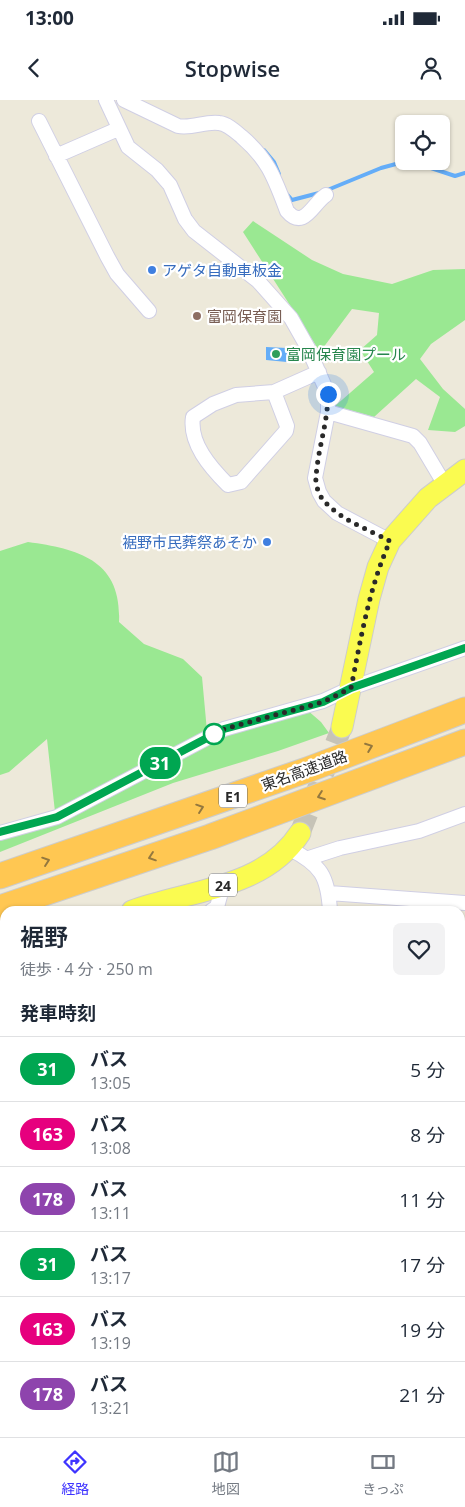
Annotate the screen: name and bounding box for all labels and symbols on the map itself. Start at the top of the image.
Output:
place label: アゲタ自動車板金 [162,260,282,280]
marker: アゲタ自動車板金 [146,264,158,276]
place label: 富岡保育園 [207,306,282,326]
marker: 富岡保育園 [191,310,203,322]
place label: 富岡保育園プール [286,344,406,364]
marker: 富岡保育園プール [270,348,282,360]
your location [316,382,341,407]
place label: 裾野市民葬祭あそか [122,532,257,552]
marker: 裾野市民葬祭あそか [261,536,273,548]
unlabelled marker [203,723,225,745]
one-way arrow [364,742,373,753]
street label: 東名高速道路 [258,745,350,795]
line badge: 31 [138,747,182,779]
road number: E1 [219,784,247,808]
one-way arrow [317,790,326,800]
one-way arrow [195,803,203,813]
one-way arrow [148,851,156,861]
one-way arrow [41,857,50,867]
road number: 24 [209,874,237,896]

